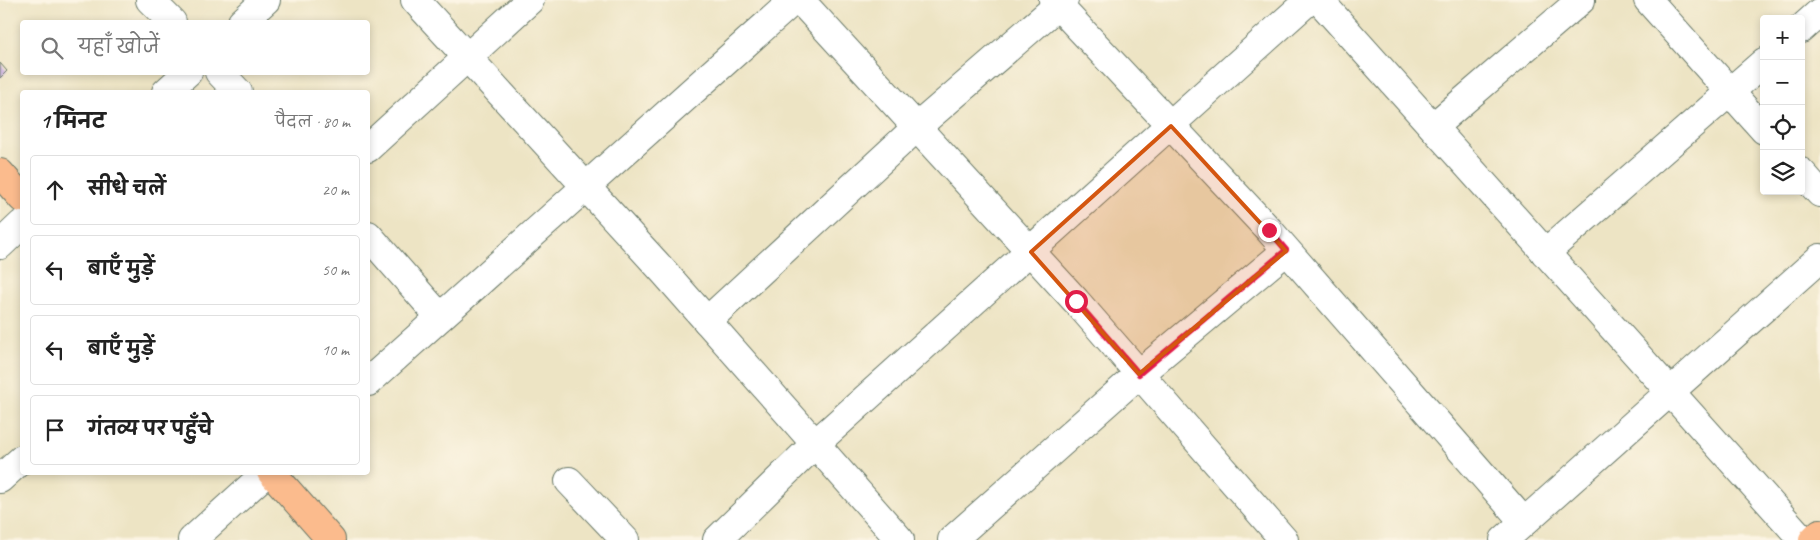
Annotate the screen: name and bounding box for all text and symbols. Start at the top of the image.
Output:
map controls [1760,15,1805,195]
button: + [1760,15,1805,60]
search box [20,20,370,75]
icon: search [38,34,66,62]
text: यहाँ खोजें [78,35,159,59]
button: − [1760,60,1805,105]
button: locate [1760,105,1805,150]
text: 1 मिनट [40,108,106,134]
text: पैदल · 80 m [275,112,350,132]
button: layers [1760,150,1805,195]
icon: ahead [41,176,69,204]
text: सीधे चलें [88,177,166,201]
text: 20 m [322,180,349,200]
route end [1258,219,1281,242]
icon: left [41,256,69,284]
text: बाएँ मुड़ें [88,257,154,281]
text: 50 m [322,260,349,280]
route start [1065,290,1088,313]
icon: left [41,336,69,364]
text: बाएँ मुड़ें [88,337,154,361]
text: 10 m [322,340,349,360]
icon: arrive [41,416,69,444]
text: गंतव्य पर पहुँचे [88,417,213,441]

